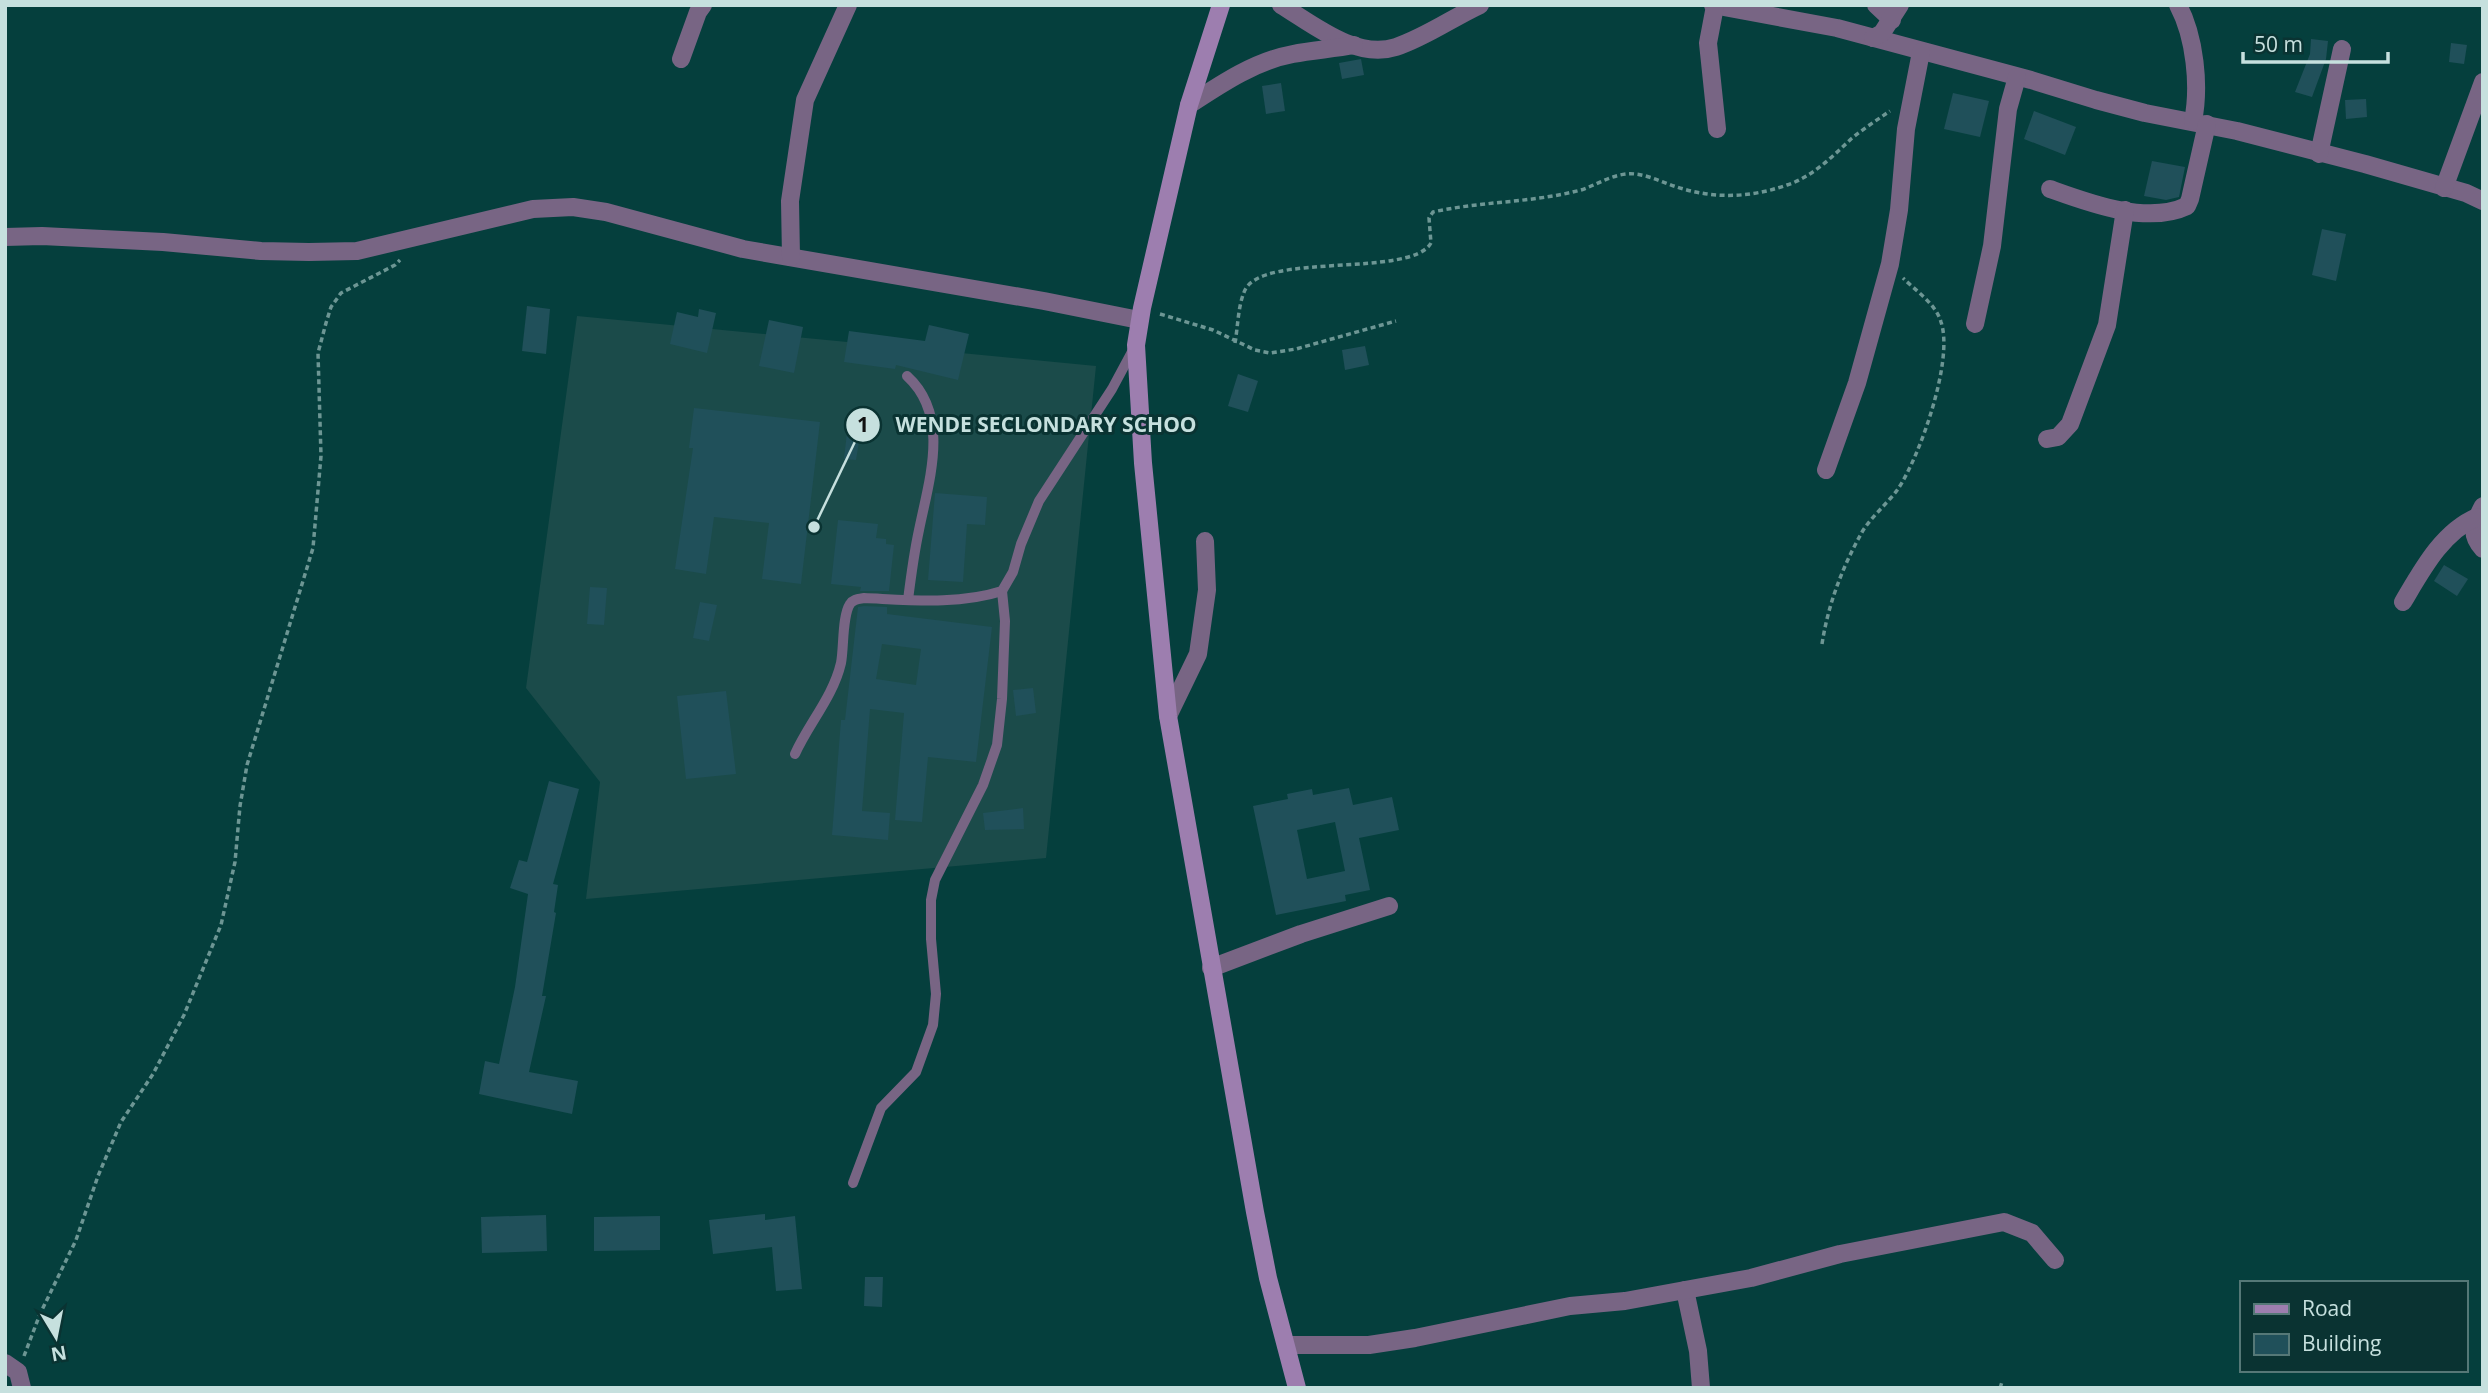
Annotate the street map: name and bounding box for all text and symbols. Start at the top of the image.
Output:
scale bar [2243,21,2388,65]
text: 50 m [2254,30,2303,58]
callout: WENDE SECLONDARY SCHOO [846,404,1210,446]
text: 1 [857,410,869,438]
text: WENDE SECLONDARY SCHOO [895,410,1197,438]
legend [2240,1281,2467,1372]
text: Road [2302,1294,2352,1322]
north arrow [21,1302,91,1372]
text: Building [2302,1329,2381,1357]
text: N [49,1340,69,1368]

